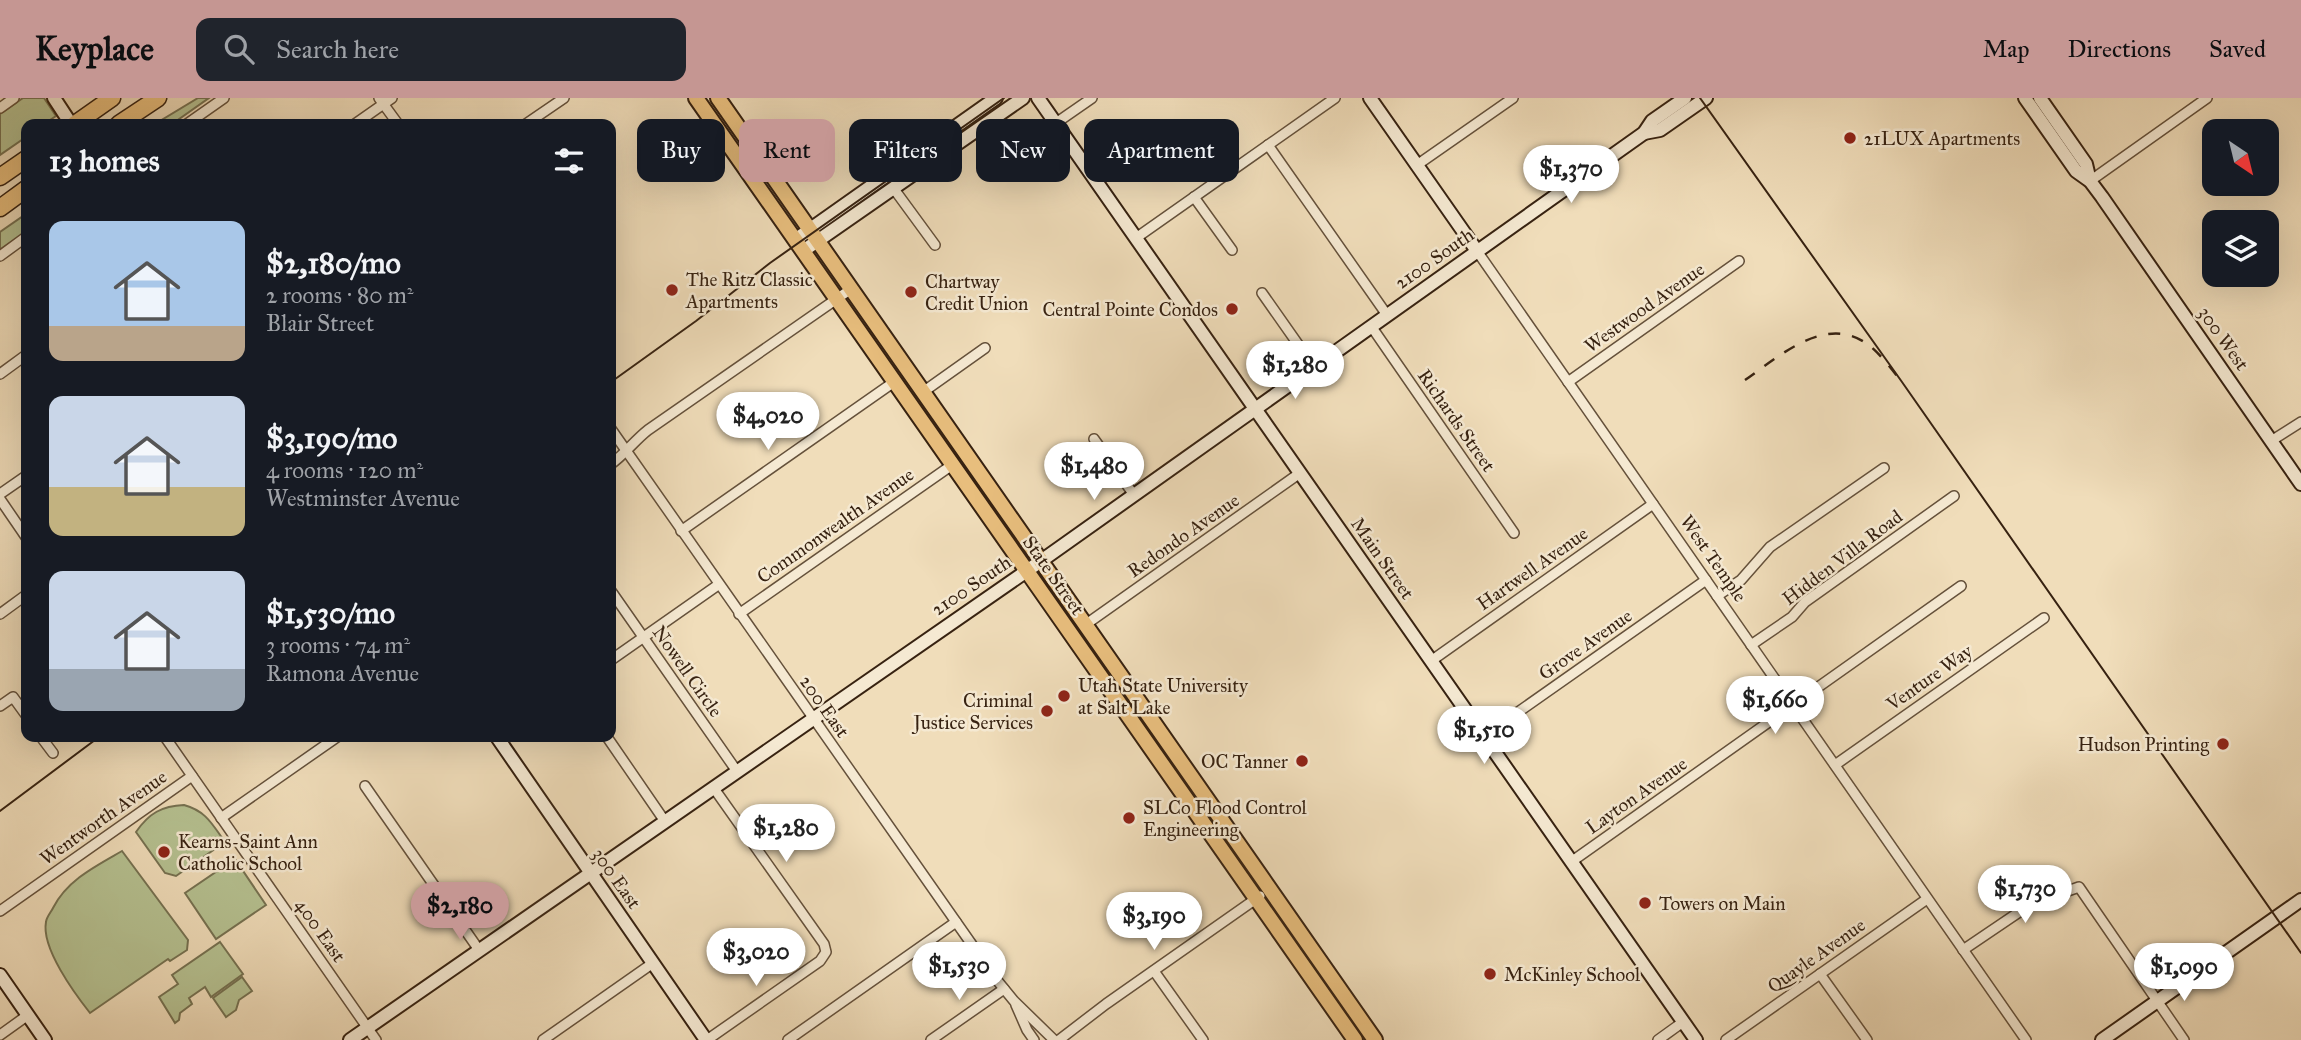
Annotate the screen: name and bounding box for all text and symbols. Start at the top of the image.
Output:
search box [196,18,686,81]
text: Keyplace [35,29,154,69]
icon: search [220,30,258,68]
text: Search here [276,33,399,65]
text: Map [1983,34,2030,64]
text: Directions [2068,34,2171,64]
text: Saved [2209,34,2266,64]
chip: Buy [637,119,725,182]
chip: Rent [739,119,835,182]
chip: Filters [849,119,962,182]
chip: New [976,119,1070,182]
chip: Apartment [1084,119,1239,182]
north arrow [2202,119,2278,196]
map controls [2202,119,2279,287]
place label: 21LUX Apartments [1864,127,2020,150]
marker: 21LUX Apartments [1842,130,1858,146]
icon: filters [550,142,588,180]
text: 13 homes [49,143,160,179]
pin: $1,370 [1514,146,1628,205]
text: $1,370 [1539,154,1603,182]
button: layers [2202,210,2279,287]
street label: 2100 South [1390,223,1479,294]
text: $2,180/mo [266,245,401,281]
icon: home [105,249,189,333]
street label: Westwood Avenue [1580,257,1709,357]
place label: The Ritz Classic Apartments [685,268,813,313]
place label: Chartway Credit Union [925,270,1028,315]
text: 2 rooms · 80 m² [266,281,413,309]
marker: The Ritz Classic Apartments [664,282,680,298]
marker: Chartway Credit Union [903,284,919,300]
place label: Central Pointe Condos [1042,298,1218,321]
marker: Central Pointe Condos [1224,301,1240,317]
street label: 300 West [2193,302,2254,375]
text: Blair Street [266,309,374,337]
pin: $1,280 [1238,342,1352,401]
text: $1,280 [1262,350,1328,378]
street label: Richards Street [1413,365,1501,476]
pin: $4,020 [711,392,825,452]
text: $4,020 [732,401,804,429]
text: $3,190/mo [266,420,397,456]
icon: home [105,424,189,508]
pin: $1,480 [1037,442,1151,502]
text: $1,480 [1060,451,1128,479]
text: 4 rooms · 120 m² [266,456,423,484]
street label: Commonwealth Avenue [753,463,918,588]
text: Westminster Avenue [266,484,460,512]
street label: Redondo Avenue [1123,488,1244,582]
street label: Hidden Villa Road [1778,505,1907,610]
street label: West Temple [1675,510,1752,606]
street label: Main Street [1346,513,1419,604]
street label: Hartwell Avenue [1472,522,1592,615]
street label: State Street [1018,531,1089,620]
street label: 2100 South [927,550,1016,620]
text: $1,530/mo [266,595,395,631]
icon: home [105,599,189,683]
street label: Grove Avenue [1534,604,1636,685]
street label: Nowell Circle [648,621,728,721]
text: 3 rooms · 74 m² [266,631,410,659]
street label: Venture Way [1881,639,1978,716]
text: Ramona Avenue [266,659,419,687]
street label: 200 East [795,671,854,742]
place label: Utah State University at Salt Lake [1078,674,1249,719]
pin: $1,660 [1718,676,1832,736]
text: $1,660 [1742,685,1808,713]
marker: Utah State University at Salt Lake [1056,688,1072,704]
place label: Criminal Justice Services [911,689,1034,735]
marker: Criminal Justice Services [1039,703,1055,719]
pin: $1,510 [1427,706,1541,766]
text: $1,510 [1453,715,1515,743]
place label: Hudson Printing [2078,733,2209,757]
marker: Hudson Printing [2215,736,2231,752]
place label: OC Tanner [1201,750,1289,773]
street label: Layton Avenue [1581,752,1692,839]
marker: OC Tanner [1294,753,1310,769]
street label: Wentworth Avenue [35,765,171,870]
place label: SLCo Flood Control Engineering [1143,796,1308,842]
pin: $1,280 [729,804,843,864]
marker: SLCo Flood Control Engineering [1121,810,1137,826]
text: $1,280 [753,813,819,841]
place label: Kearns-Saint Ann Catholic School [178,830,318,875]
street label: 300 East [587,843,646,913]
marker: Kearns-Saint Ann Catholic School [156,844,172,860]
pin: $1,730 [1968,866,2082,925]
text: $1,730 [1994,874,2056,902]
pin: $2,180 [403,882,517,942]
text: $2,180 [427,891,493,919]
pin: $3,190 [1097,892,1211,952]
place label: Towers on Main [1659,892,1786,915]
street label: 400 East [290,894,351,967]
marker: Towers on Main [1637,895,1653,911]
text: $3,190 [1122,901,1186,929]
street label: Quayle Avenue [1763,913,1870,998]
pin: $3,020 [699,928,813,988]
text: $3,020 [722,937,790,965]
pin: $1,530 [902,942,1016,1002]
pin: $1,090 [2127,944,2241,1003]
text: $1,530 [928,951,990,979]
text: $1,090 [2150,952,2218,980]
place label: McKinley School [1504,963,1641,986]
marker: McKinley School [1482,966,1498,982]

